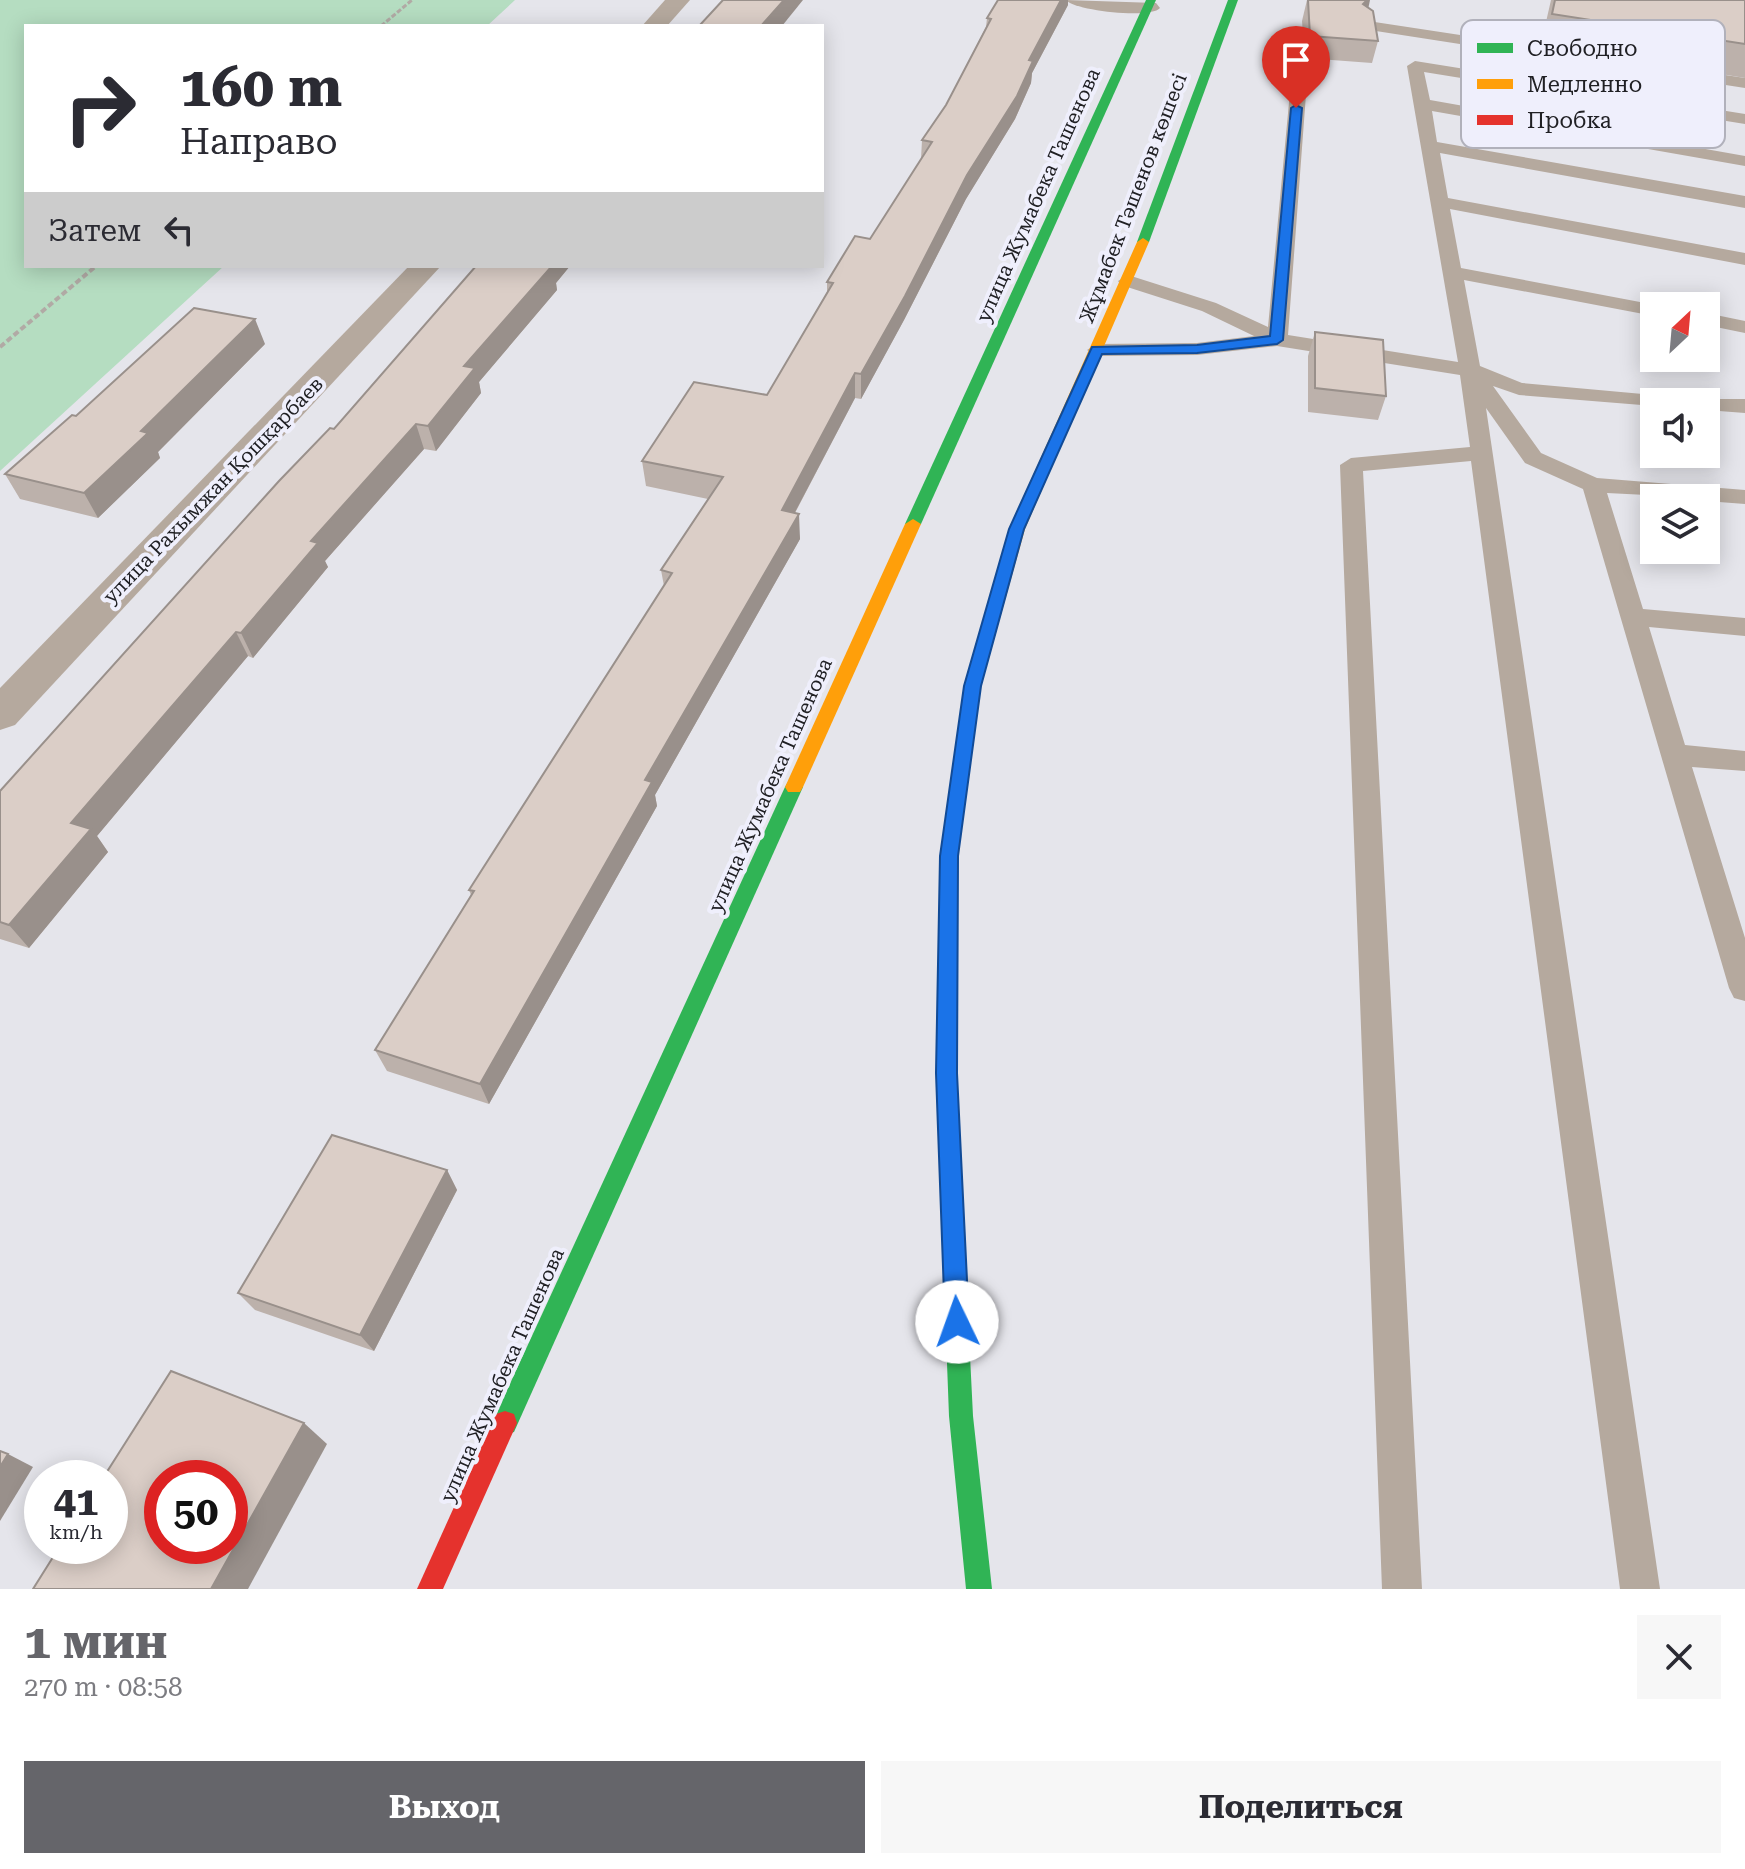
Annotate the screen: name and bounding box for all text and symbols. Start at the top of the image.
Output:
legend [1461,20,1725,148]
pin [1262,26,1330,108]
text: Свободно [1527,36,1638,61]
icon: arrive [1274,38,1318,82]
text: 160 m [180,54,342,120]
icon: right [48,56,152,160]
street label: улица Жумабека Ташенова [971,64,1105,326]
street label: Жұмабек Тәшенов көшесі [1074,70,1192,326]
text: Медленно [1527,72,1642,97]
text: Пробка [1527,108,1612,133]
text: Направо [180,121,338,163]
icon: left [157,208,201,252]
text: Затем [48,213,141,248]
north arrow [1640,292,1720,372]
map controls [1640,292,1720,564]
street label: улица Рахымжан Қошқарбаев [98,372,328,608]
button: sound [1640,388,1720,468]
button: layers [1640,484,1720,564]
street label: улица Жумабека Ташенова [703,654,837,916]
street label: улица Жумабека Ташенова [435,1244,569,1506]
position arrow [915,1280,999,1364]
speed limit sign: 50 [144,1460,248,1564]
text: 41 [54,1478,98,1525]
text: km/h [49,1520,103,1544]
text: 1 мин [24,1614,167,1670]
button: close [1637,1615,1721,1699]
text: 270 m · 08:58 [24,1672,183,1702]
button: Выход [24,1761,865,1853]
button: Поделиться [881,1761,1721,1853]

